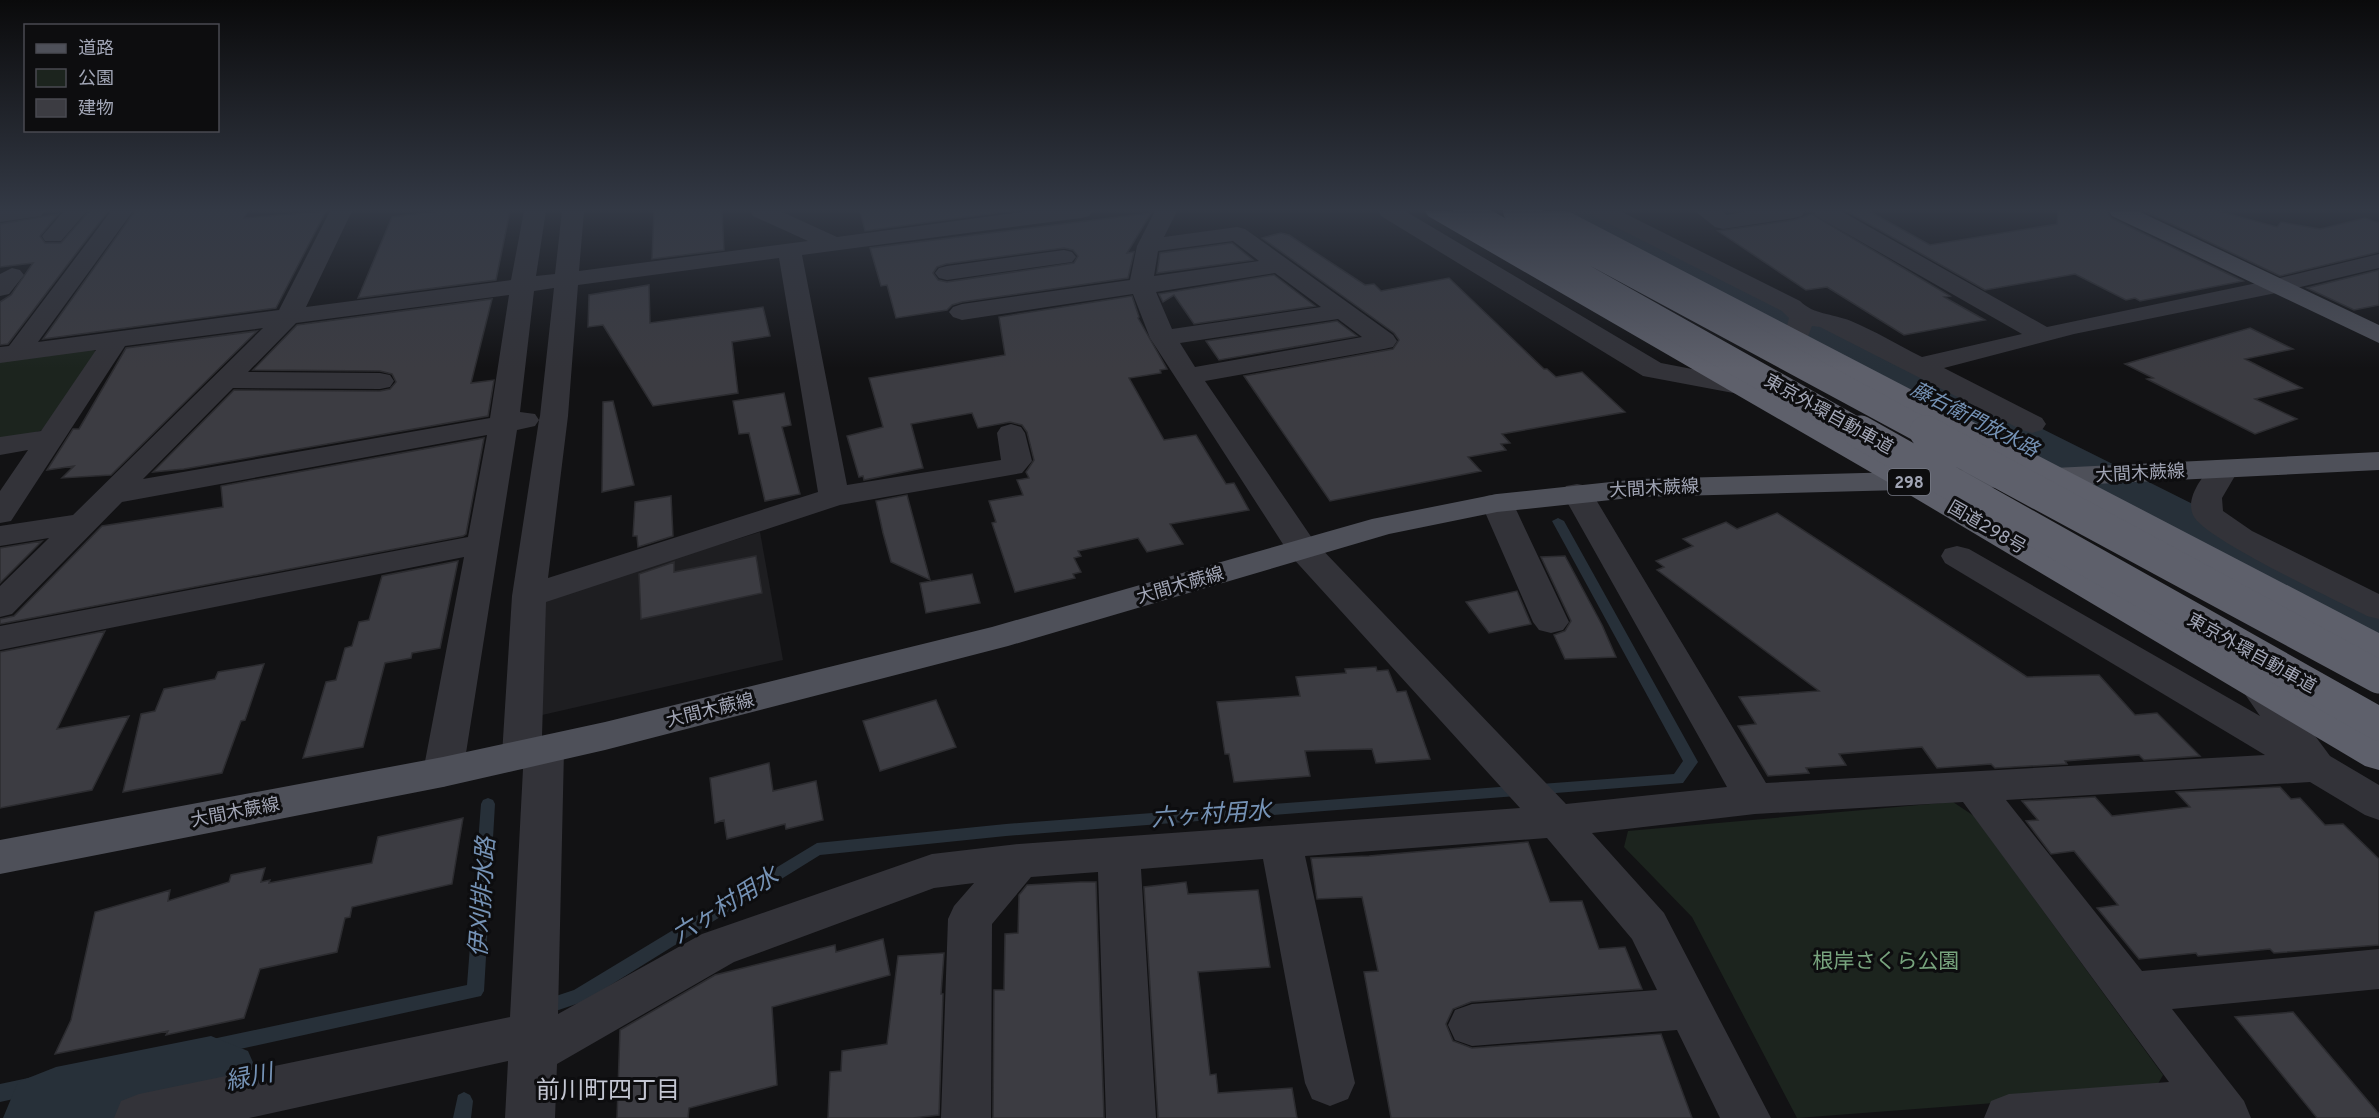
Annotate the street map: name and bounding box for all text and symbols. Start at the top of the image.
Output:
legend [24,24,219,132]
text: 道路 [78,38,114,61]
text: 公園 [78,68,114,91]
text: 建物 [78,98,114,121]
street label: 東京外環自動車道 [1760,370,1897,460]
water label: 藤右衛門放水路 [1906,377,2044,465]
street label: 大間木蕨線 [2095,461,2186,488]
road number: 298 [1888,469,1930,495]
street label: 大間木蕨線 [1609,476,1700,503]
street label: 国道298号 [1943,497,2030,560]
street label: 大間木蕨線 [1134,563,1227,610]
street label: 東京外環自動車道 [2183,609,2320,699]
street label: 大間木蕨線 [664,689,757,734]
street label: 大間木蕨線 [189,794,282,833]
water label: 六ヶ村用水 [1150,797,1275,835]
water label: 伊刈排水路 [465,834,503,958]
water label: 六ヶ村用水 [667,861,787,951]
park label: 根岸さくら公園 [1813,949,1960,976]
water label: 緑川 [223,1059,279,1099]
district label: 前川町四丁目 [536,1077,680,1107]

